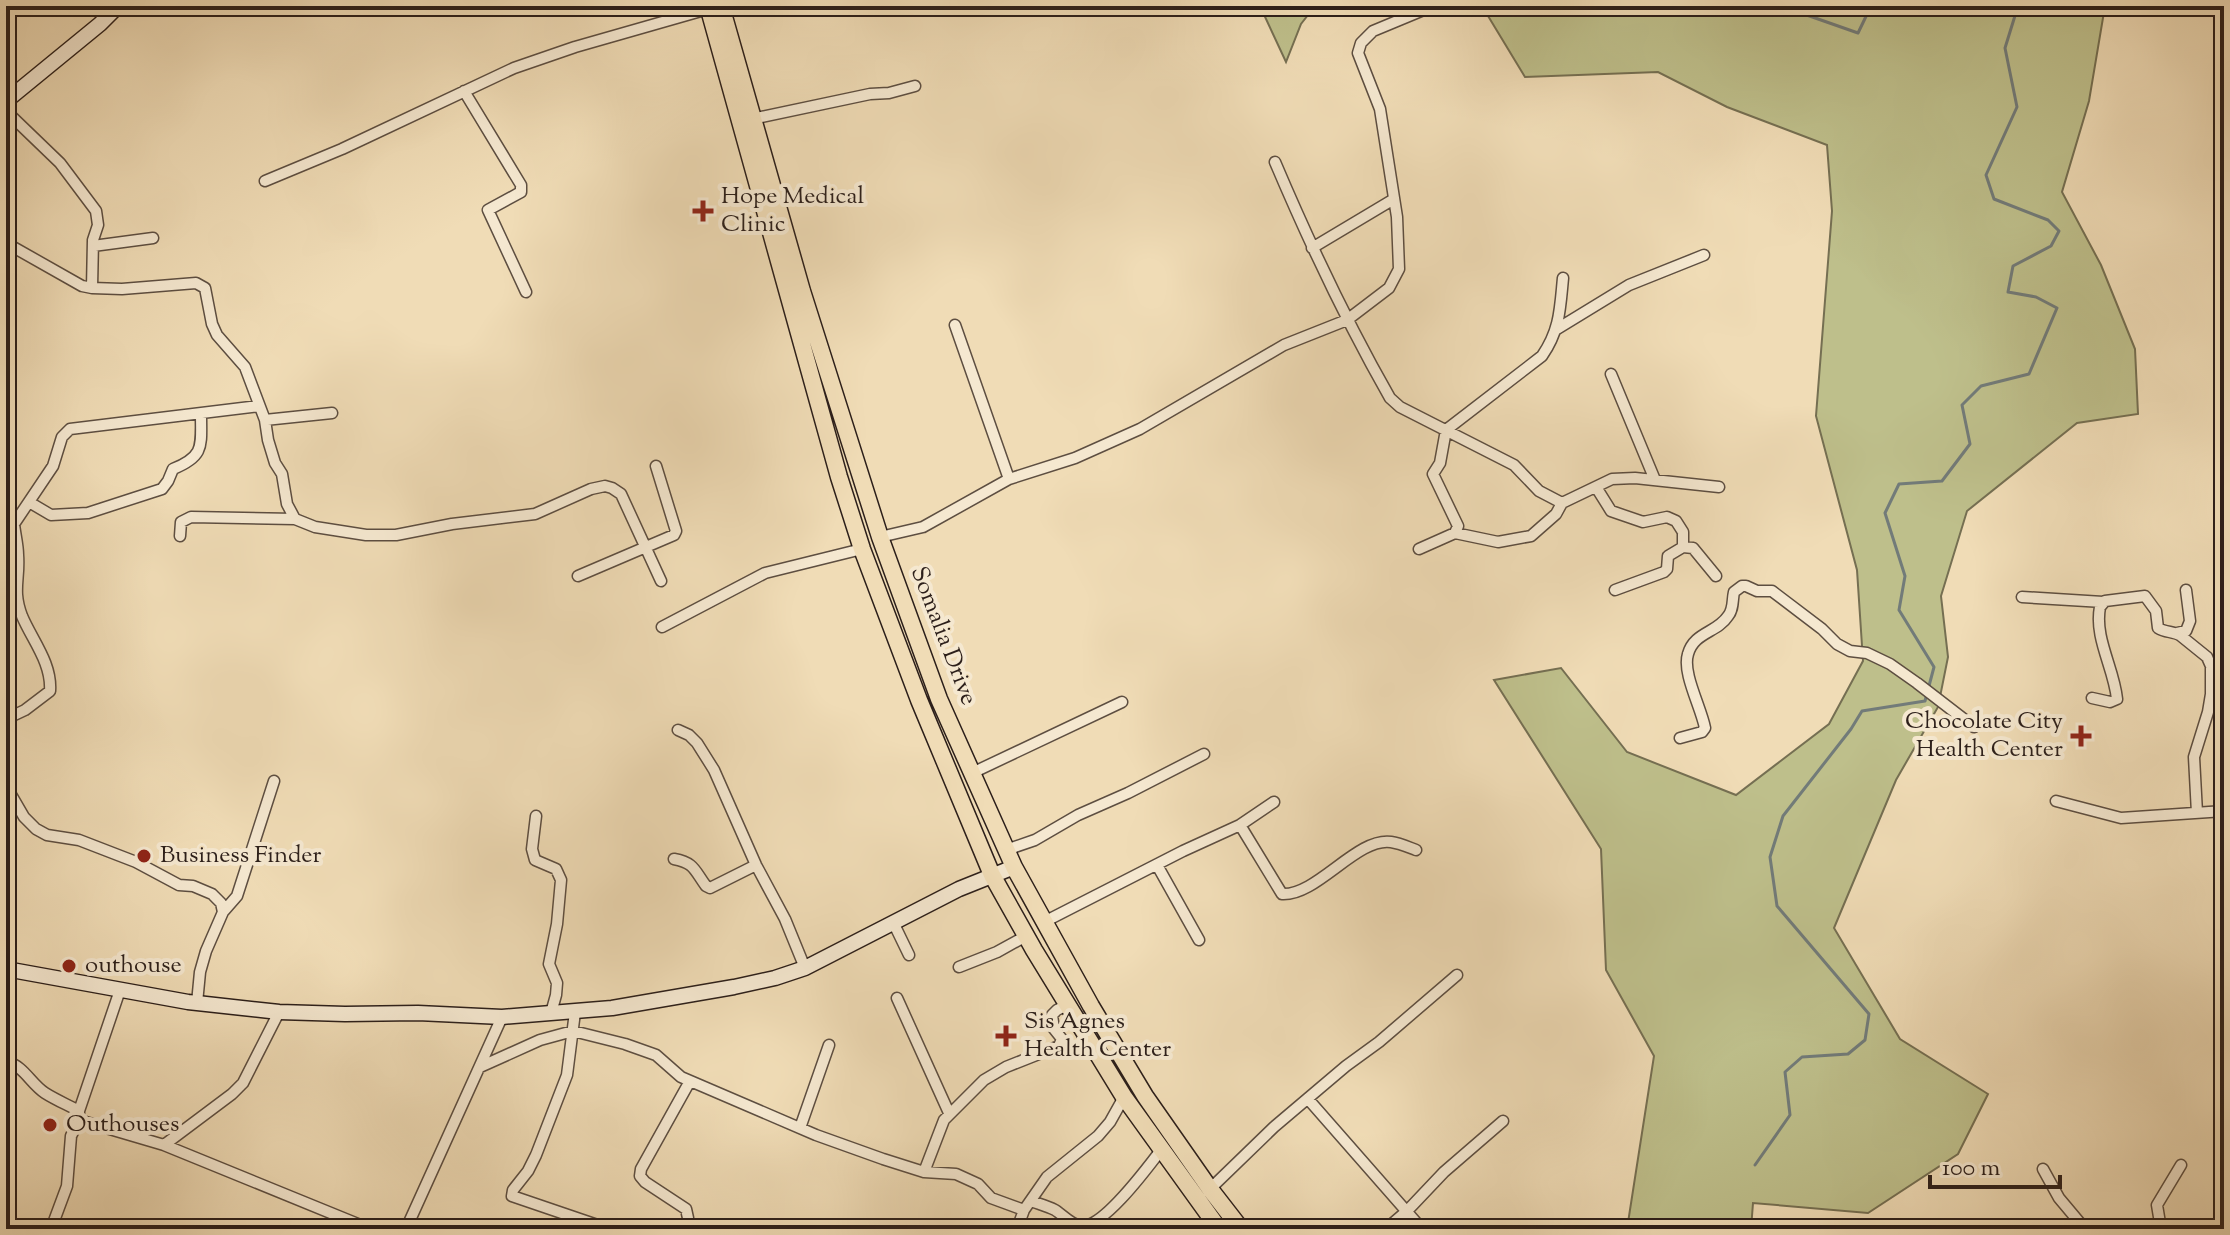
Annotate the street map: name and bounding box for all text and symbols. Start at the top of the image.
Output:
place label: Hope Medical Clinic [721,180,865,242]
marker: Hope Medical Clinic [692,200,714,222]
street label: Somalia Drive [901,562,985,710]
place label: Chocolate City Health Center [1905,705,2063,767]
marker: Chocolate City Health Center [2070,725,2092,747]
place label: Business Finder [160,839,322,873]
marker: Business Finder [135,847,153,865]
place label: outhouse [85,949,182,983]
marker: outhouse [60,957,78,975]
place label: Sis Agnes Health Center [1024,1005,1171,1067]
marker: Sis Agnes Health Center [995,1025,1017,1047]
place label: Outhouses [66,1108,179,1142]
marker: Outhouses [41,1116,59,1134]
scale bar [1930,1139,2060,1189]
text: 100 m [1942,1152,2000,1186]

